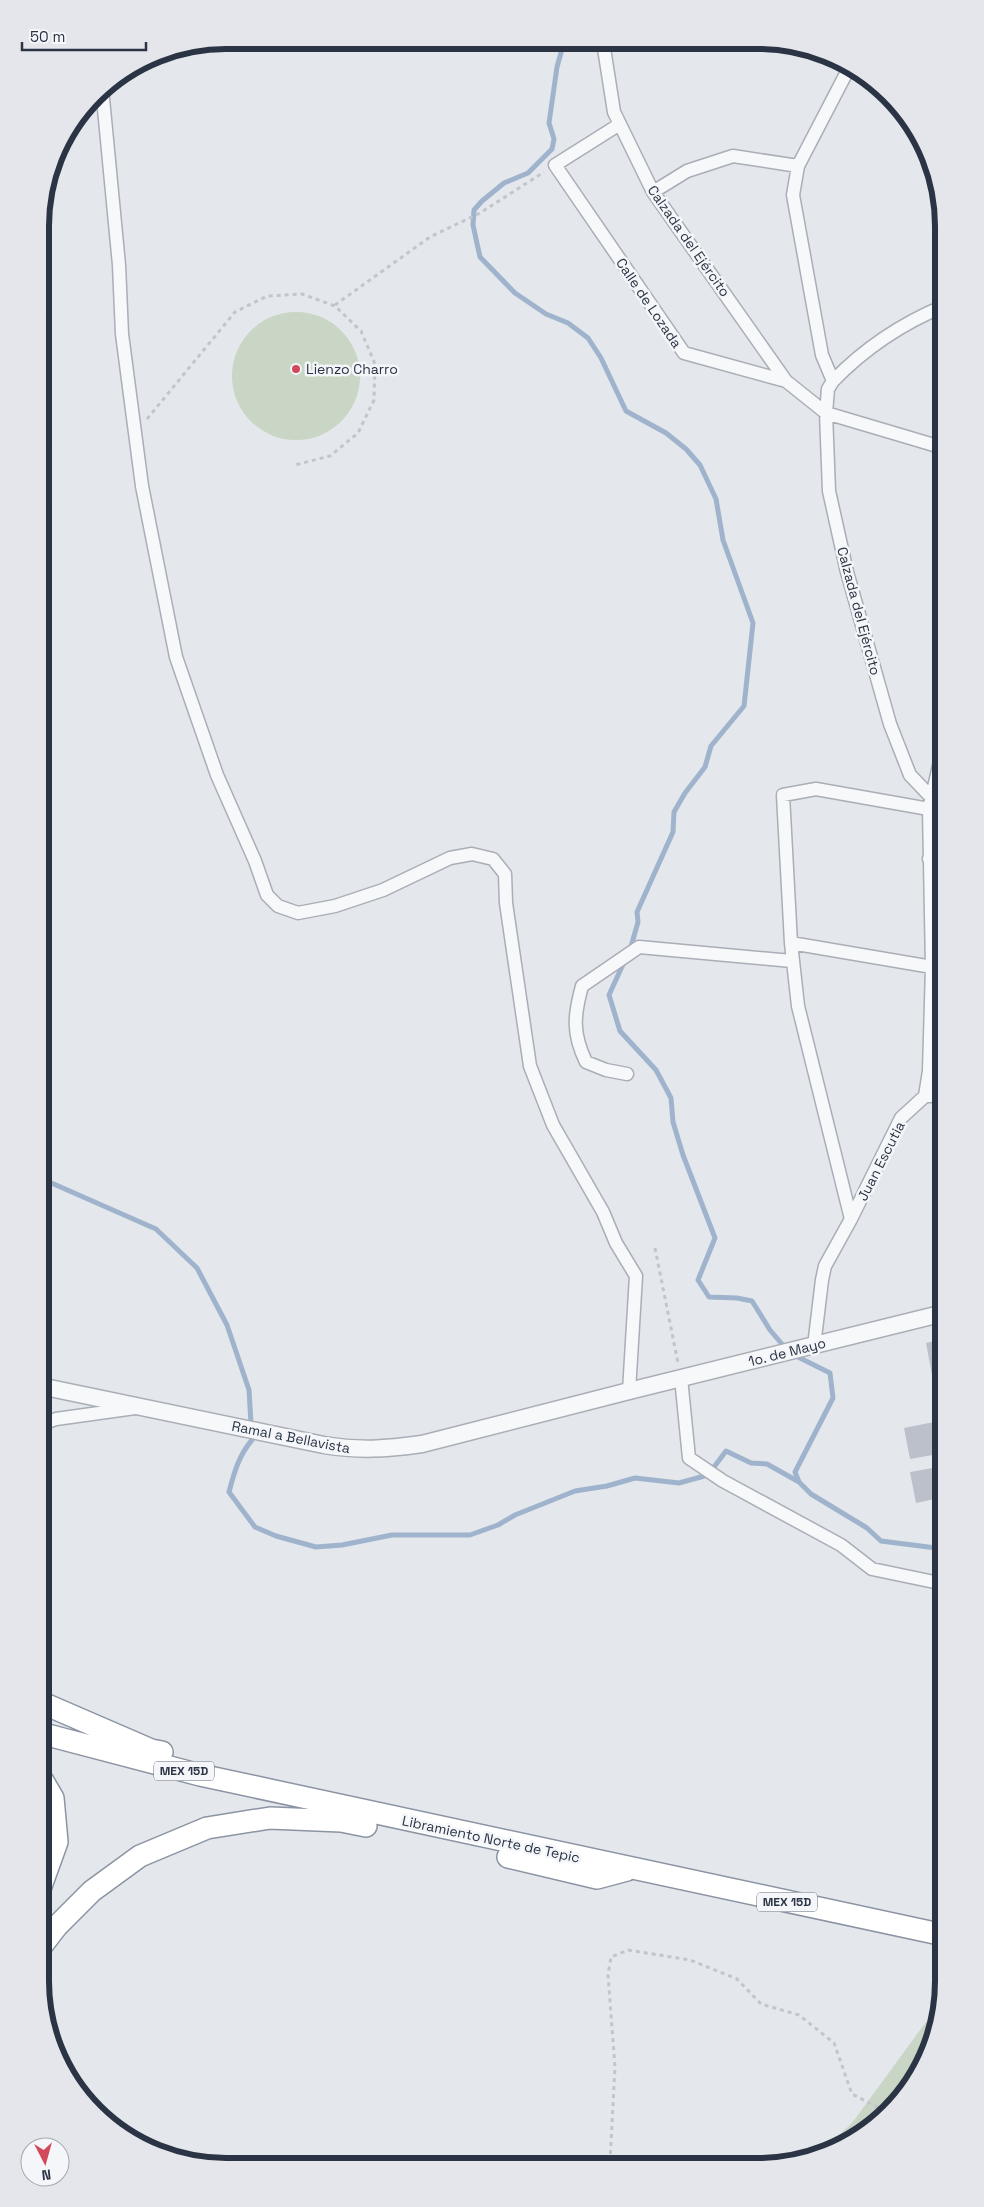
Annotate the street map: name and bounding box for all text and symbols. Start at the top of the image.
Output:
scale bar [22,20,146,52]
text: 50 m [30,27,65,46]
street label: Calzada del Ejército [644,182,734,300]
street label: Calle de Lozada [612,254,686,352]
place label: Lienzo Charro [306,360,398,378]
marker: Lienzo Charro [290,363,302,375]
street label: Calzada del Ejército [833,545,885,677]
street label: Juan Escutia [853,1118,909,1204]
street label: 1o. de Mayo [746,1334,828,1370]
street label: Ramal a Bellavista [230,1417,352,1457]
road number: MEX 15D [154,1762,214,1780]
street label: Libramiento Norte de Tepic [400,1811,582,1867]
road number: MEX 15D [757,1892,817,1911]
north arrow [20,2137,70,2187]
text: N [41,2165,52,2184]

